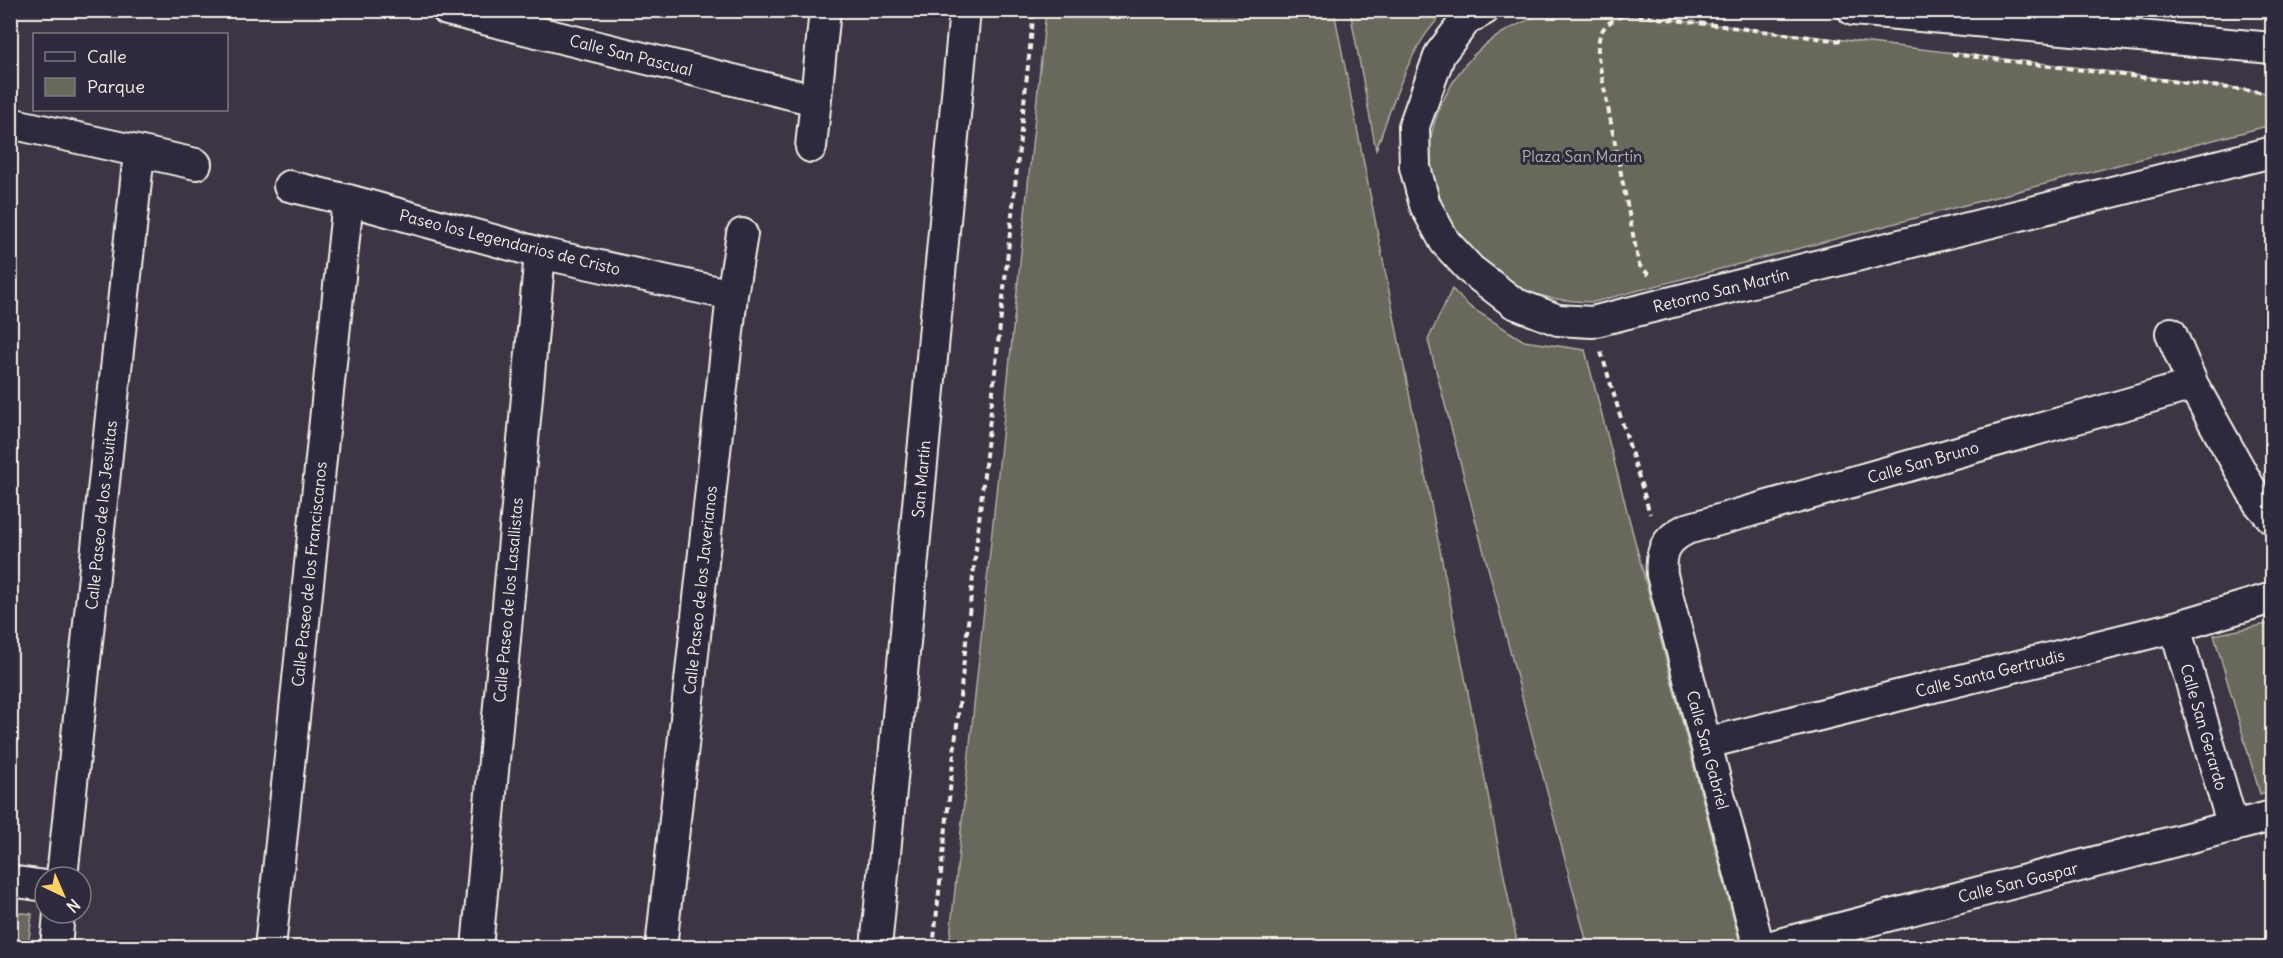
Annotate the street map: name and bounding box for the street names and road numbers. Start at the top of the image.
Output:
street label: Calle San Pascual [567,30,695,80]
street label: Paseo los Legendarios de Cristo [397,205,623,279]
street label: Retorno San Martín [1651,263,1791,317]
street label: Calle Paseo de los Jesuitas [81,419,121,611]
street label: Calle San Bruno [1865,437,1981,487]
street label: San Martín [908,439,934,519]
street label: Calle Paseo de los Franciscanos [287,460,331,688]
street label: Calle Paseo de los Javerianos [679,485,721,695]
street label: Calle Paseo de los Lasallistas [489,497,527,703]
street label: Calle Santa Gertrudis [1913,645,2067,701]
street label: Calle San Gerardo [2176,661,2232,793]
street label: Calle San Gabriel [1683,688,1733,812]
street label: Calle San Gaspar [1956,857,2081,907]

